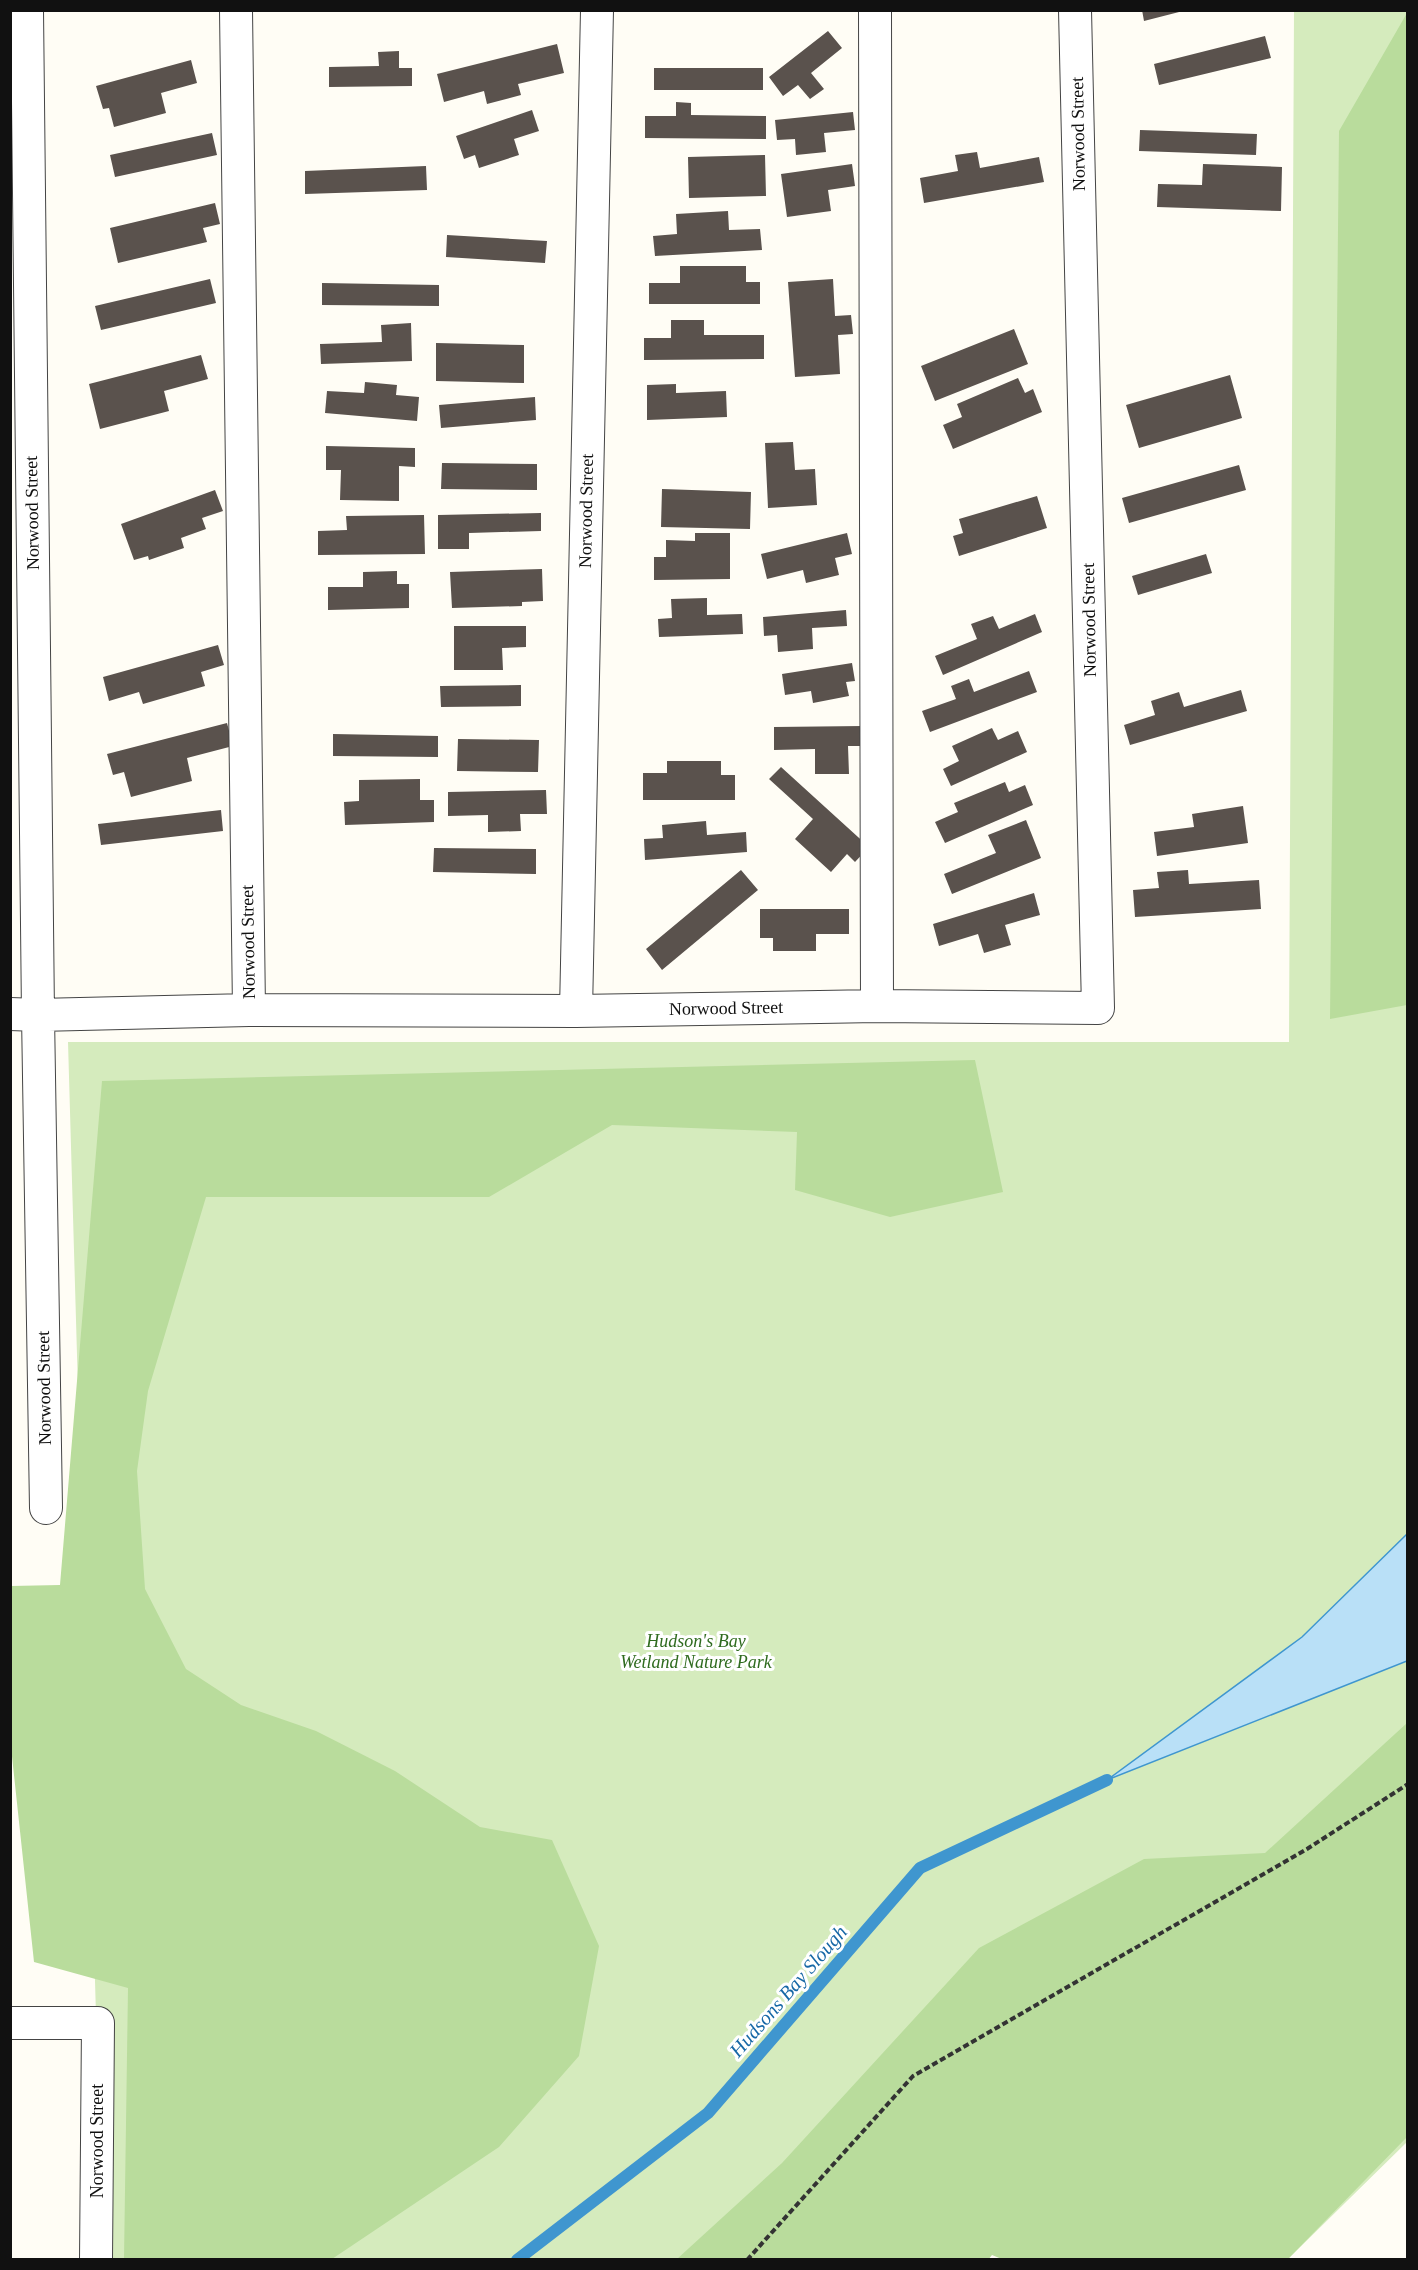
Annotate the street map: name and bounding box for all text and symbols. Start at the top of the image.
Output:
street label: Norwood Street [1067,77,1089,191]
street label: Norwood Street [575,454,597,568]
street label: Norwood Street [21,456,43,570]
street label: Norwood Street [1078,563,1100,677]
street label: Norwood Street [237,885,259,999]
street label: Norwood Street [669,997,783,1019]
street label: Norwood Street [33,1331,55,1445]
park label: Hudson's Bay Wetland Nature Park [620,1631,773,1672]
water label: Hudsons Bay Slough [724,1921,852,2063]
street label: Norwood Street [87,2084,107,2198]

